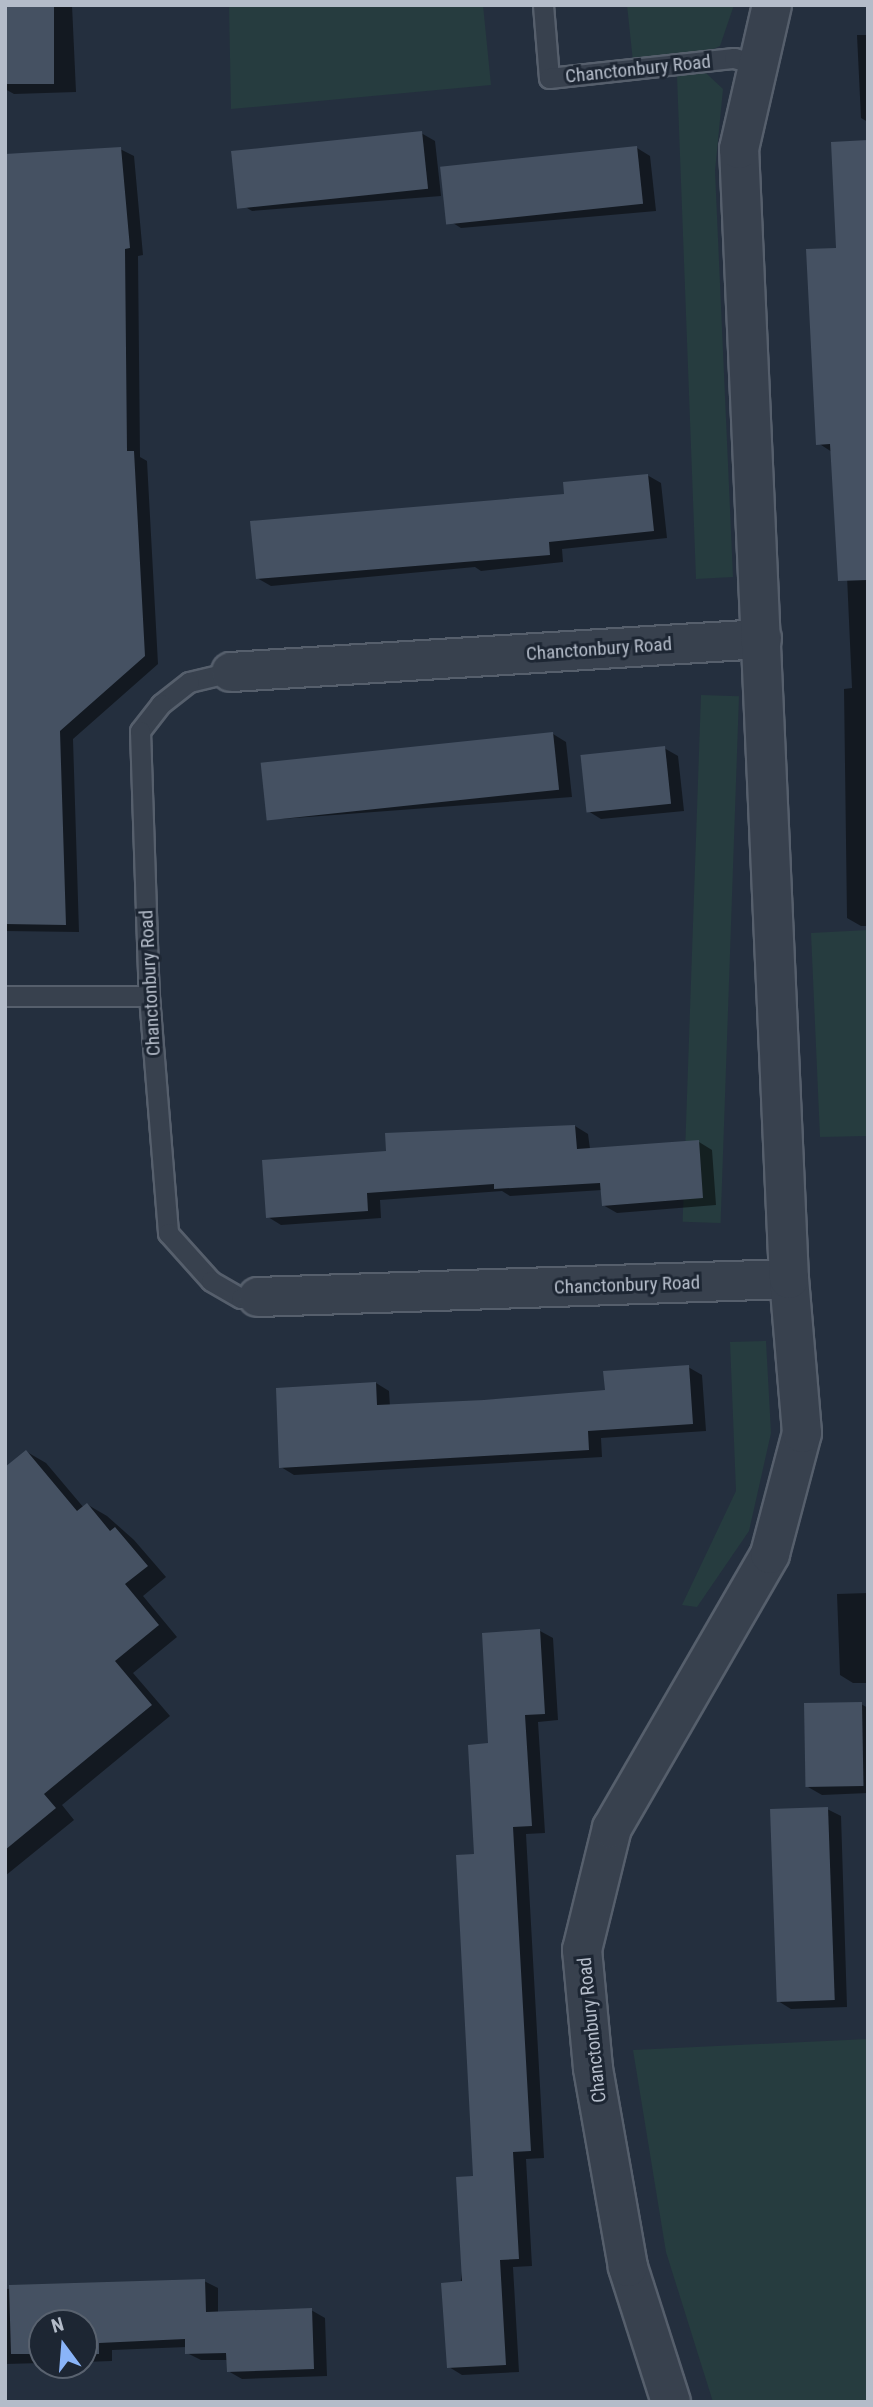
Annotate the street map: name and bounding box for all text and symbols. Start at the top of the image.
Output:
street label: Chanctonbury Road [564,50,712,88]
street label: Chanctonbury Road [525,633,673,665]
street label: Chanctonbury Road [135,909,165,1057]
street label: Chanctonbury Road [554,1271,700,1299]
street label: Chanctonbury Road [573,1956,611,2104]
north arrow [28,2309,98,2379]
text: N [49,2313,66,2338]

